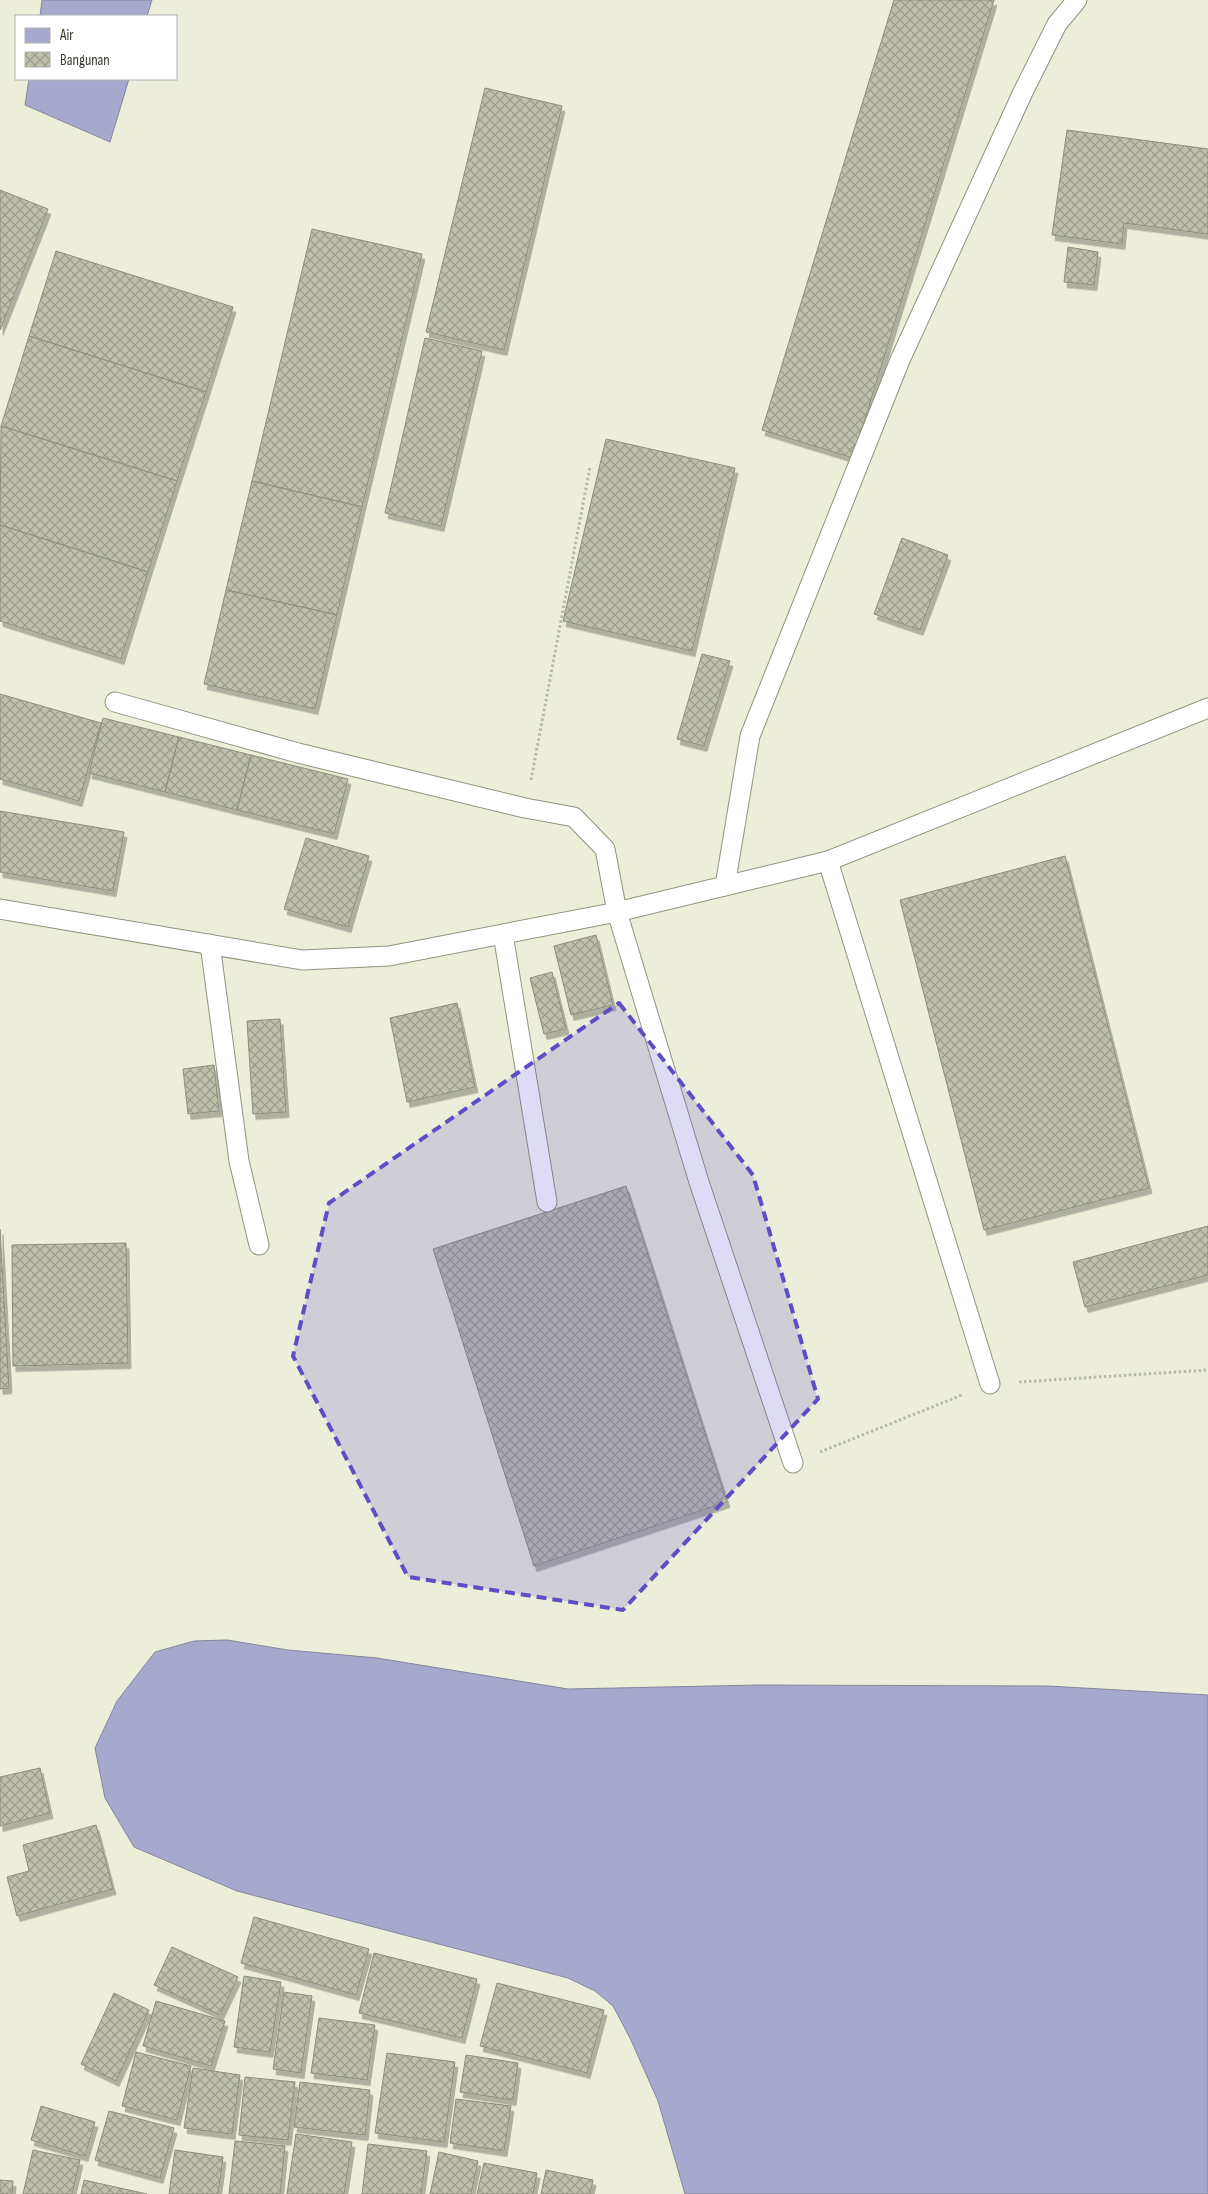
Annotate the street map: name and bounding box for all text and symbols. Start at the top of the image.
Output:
legend [15,15,178,80]
text: Air [59,26,74,45]
text: Bangunan [60,51,110,70]

